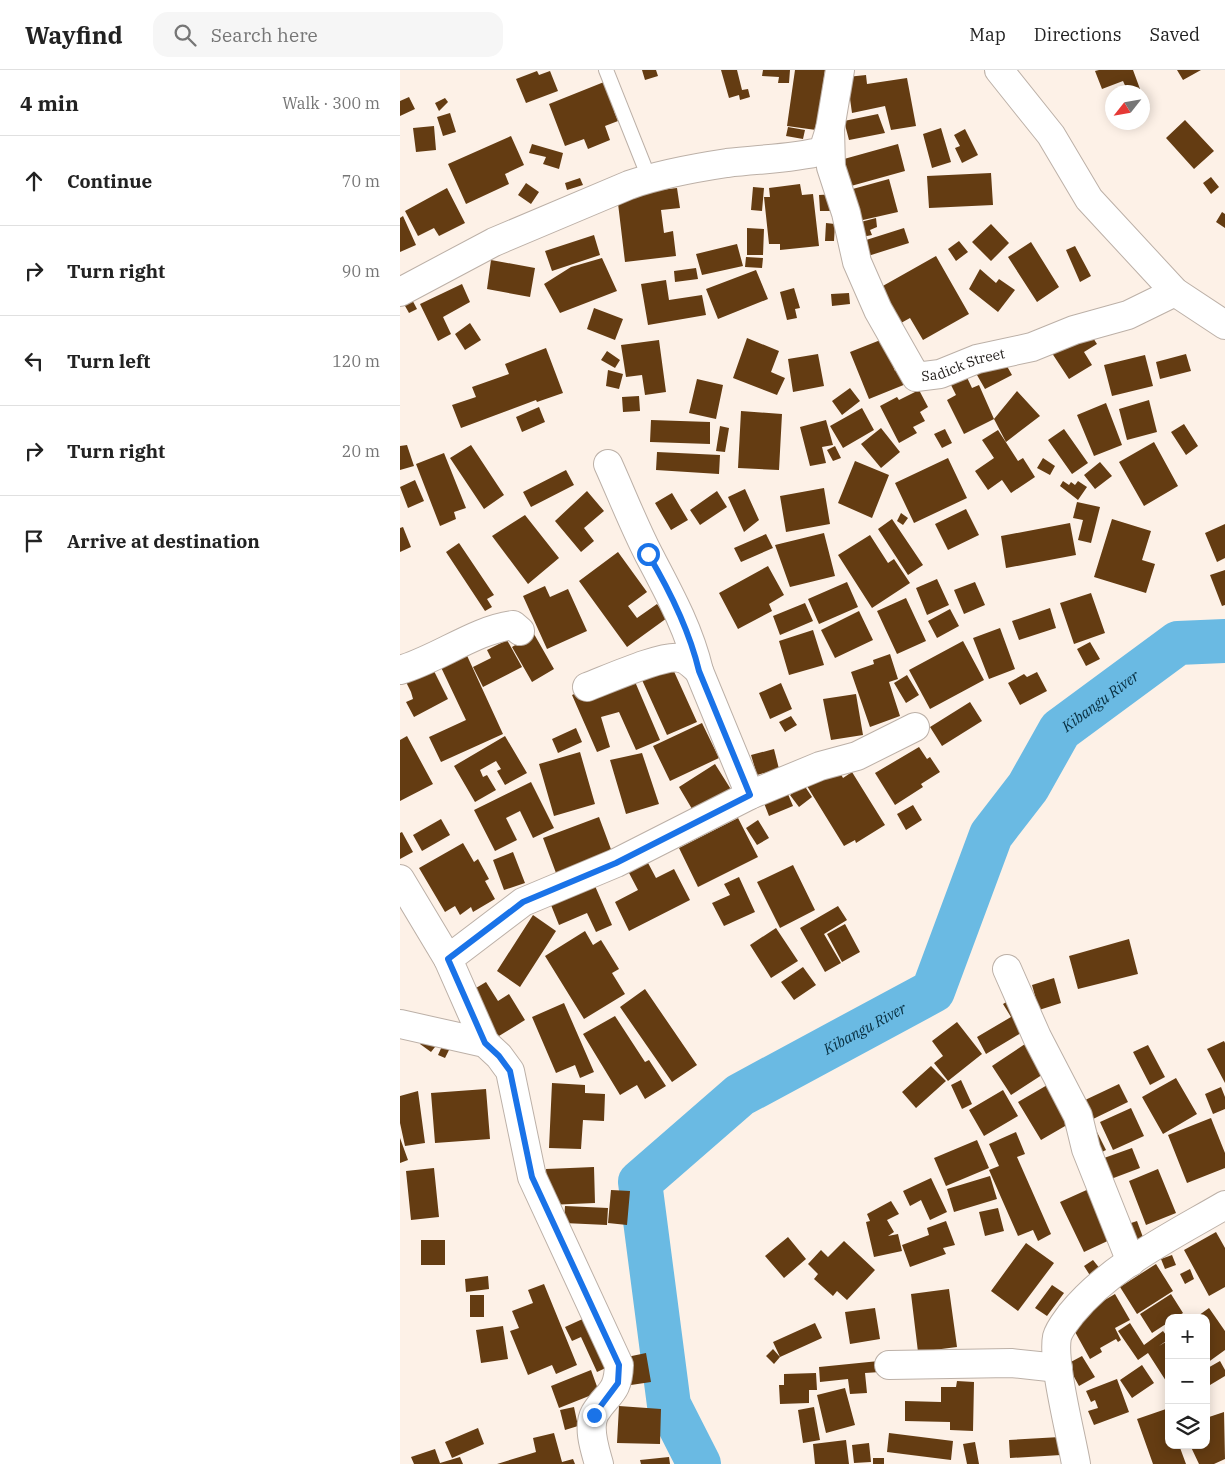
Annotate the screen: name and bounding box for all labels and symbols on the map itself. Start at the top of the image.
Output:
north arrow [1105,85,1150,130]
street label: Sadick Street [920,344,1007,385]
route start [637,543,660,566]
water label: Kibangu River [1057,665,1143,736]
water label: Kibangu River [819,998,910,1058]
route end [583,1404,606,1427]

